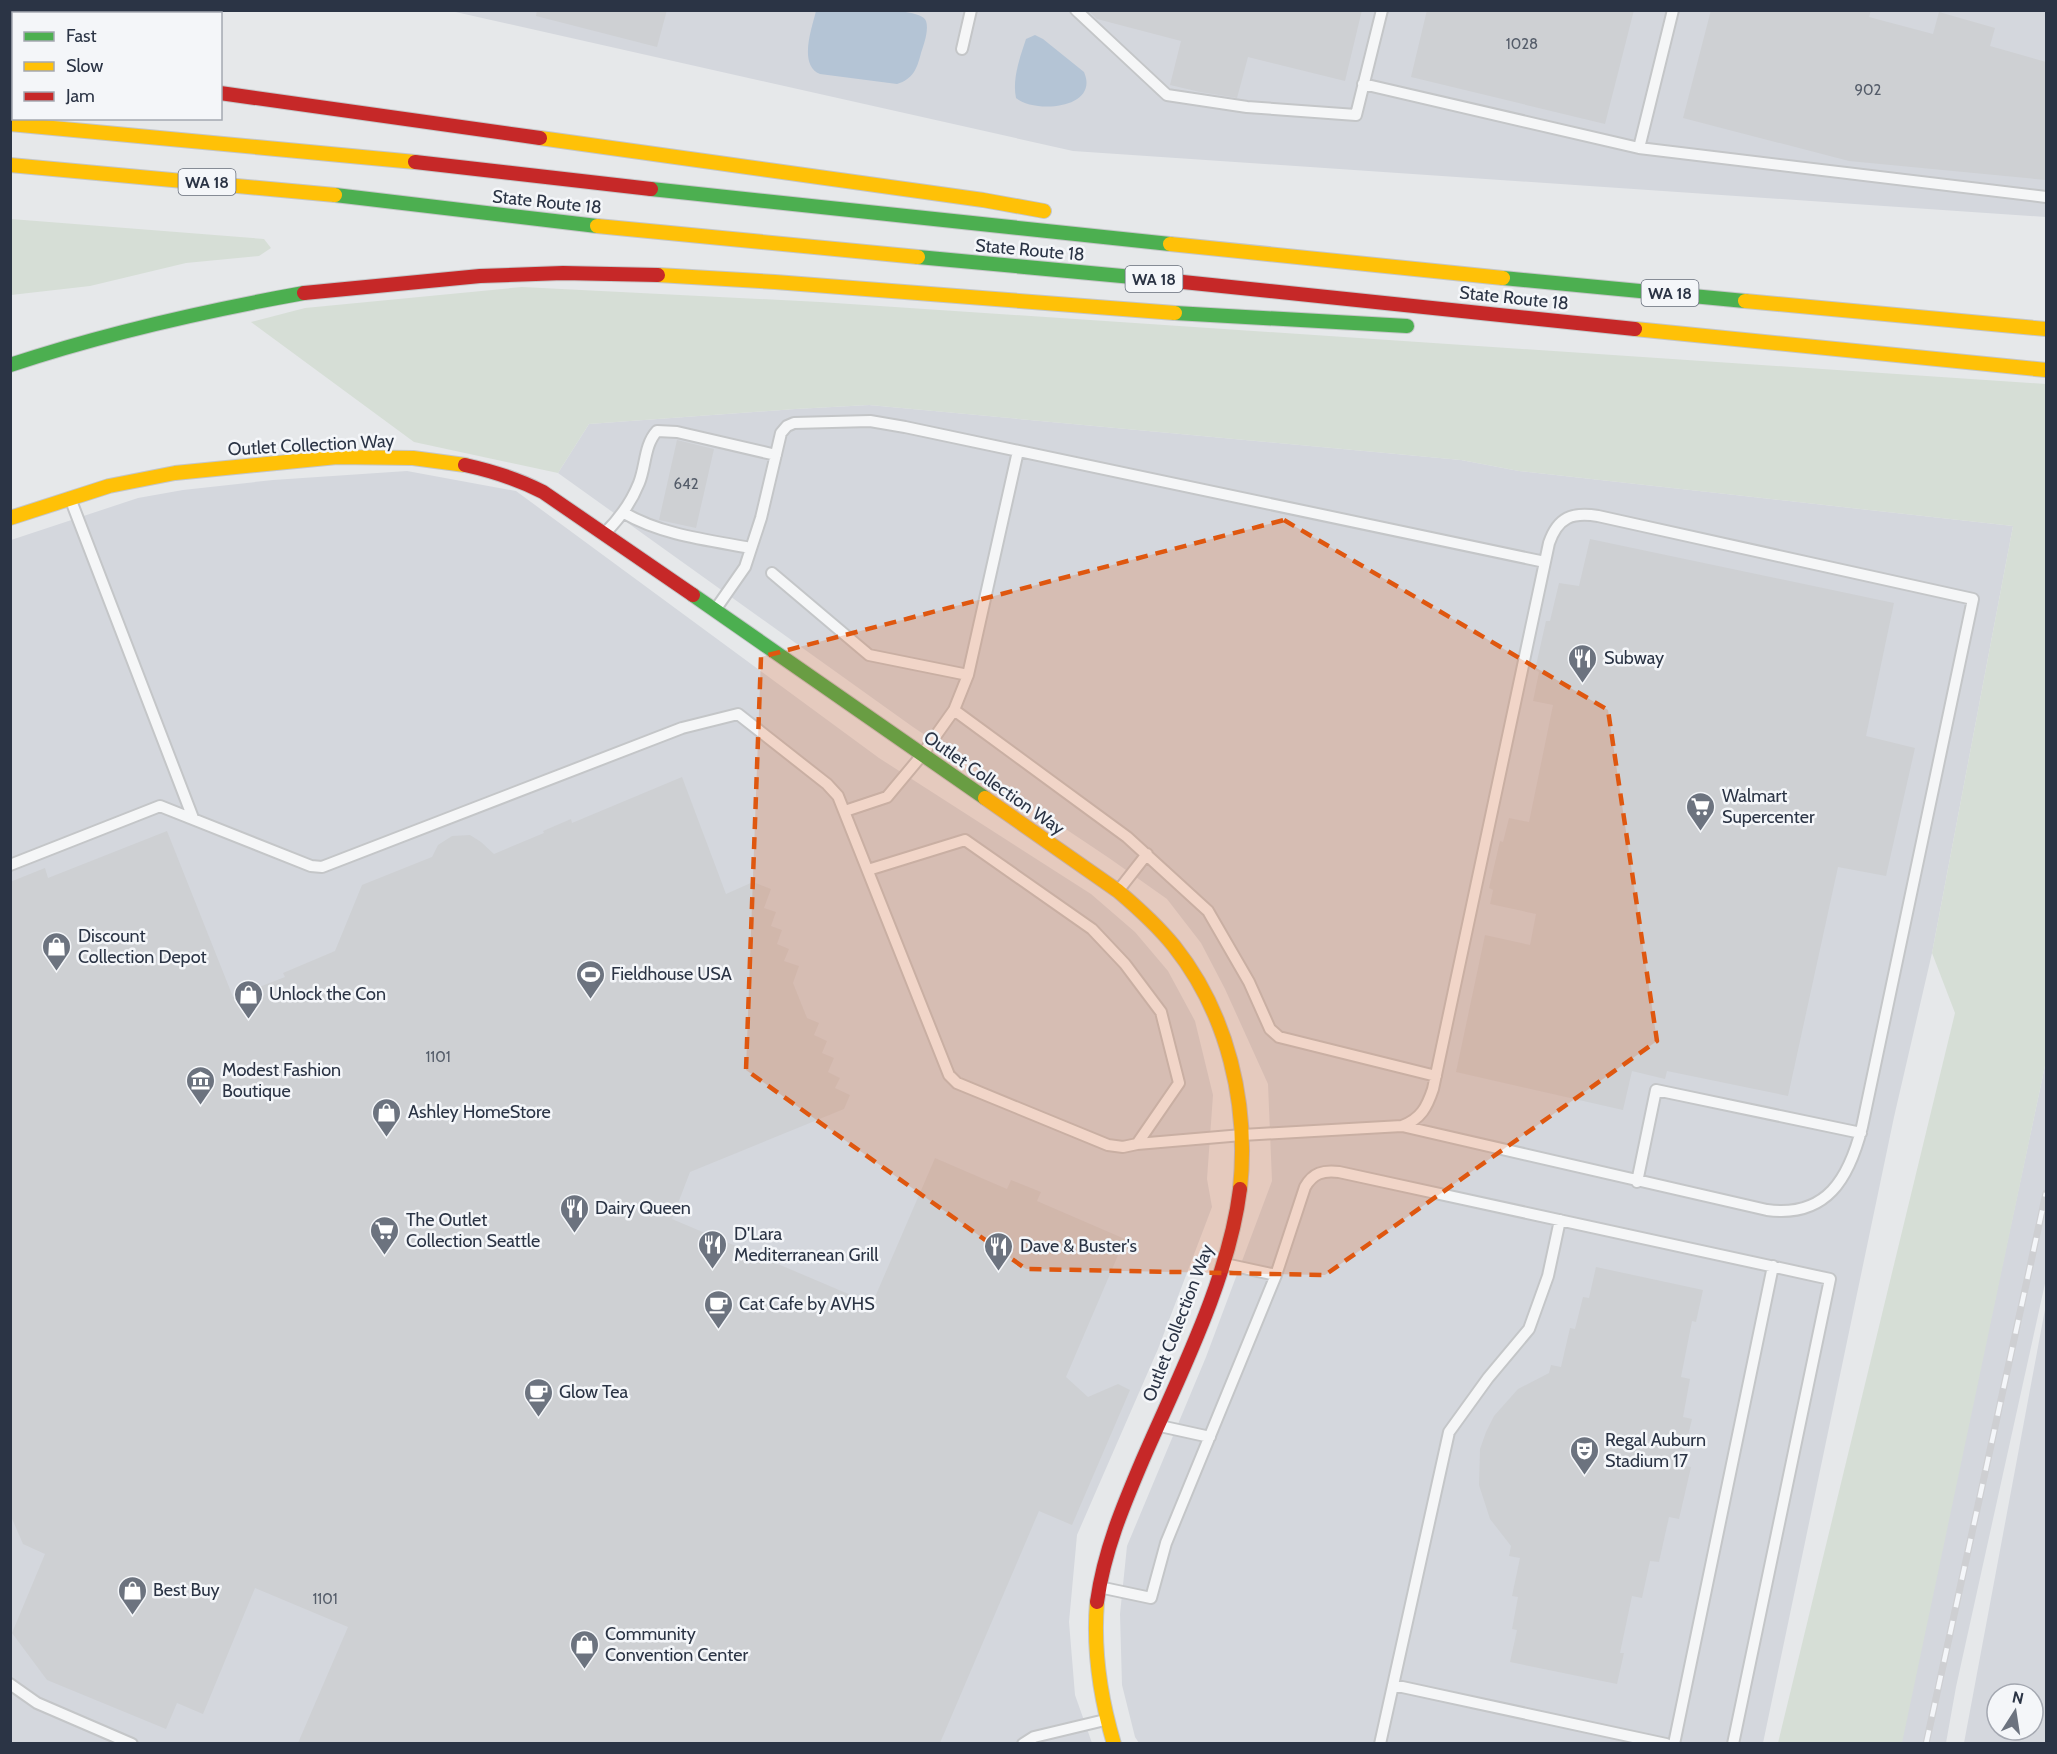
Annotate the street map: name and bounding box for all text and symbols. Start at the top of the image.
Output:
legend [12,12,222,120]
text: Fast [66,25,97,47]
house number: 1028 [1506,35,1538,53]
text: Slow [66,55,103,77]
house number: 902 [1855,81,1882,99]
text: Jam [65,85,95,107]
road number: WA 18 [178,169,236,195]
street label: State Route 18 [491,185,603,219]
street label: State Route 18 [974,234,1086,266]
road number: WA 18 [1126,266,1182,292]
road number: WA 18 [1642,280,1698,306]
street label: State Route 18 [1458,281,1570,315]
street label: Outlet Collection Way [227,430,395,460]
house number: 642 [673,475,699,493]
restaurant icon: Subway [1567,642,1599,684]
place label: Subway [1604,647,1664,669]
street label: Outlet Collection Way [919,726,1069,840]
place label: Walmart Supercenter [1722,785,1815,828]
supermarket icon: Walmart Supercenter [1685,790,1717,832]
place label: Discount Collection Depot [78,925,207,968]
shop icon: Discount Collection Depot [41,930,73,972]
sports icon: Fieldhouse USA [574,958,606,1000]
place label: Fieldhouse USA [611,963,732,985]
shop icon: Unlock the Con [232,978,264,1020]
place label: Unlock the Con [269,983,386,1005]
house number: 1101 [425,1048,451,1066]
place label: Modest Fashion Boutique [222,1059,341,1102]
museum icon: Modest Fashion Boutique [185,1064,217,1106]
shop icon: Ashley HomeStore [371,1096,403,1138]
place label: Ashley HomeStore [408,1101,551,1123]
restaurant icon: Dairy Queen [558,1192,590,1234]
place label: Dairy Queen [595,1197,691,1219]
place label: The Outlet Collection Seattle [406,1209,540,1252]
supermarket icon: The Outlet Collection Seattle [369,1214,401,1256]
place label: D'Lara Mediterranean Grill [734,1223,879,1266]
restaurant icon: D'Lara Mediterranean Grill [697,1228,729,1270]
restaurant icon: Dave & Buster's [983,1230,1015,1272]
place label: Dave & Buster's [1020,1235,1137,1257]
street label: Outlet Collection Way [1138,1241,1218,1405]
cafe icon: Cat Cafe by AVHS [702,1288,734,1330]
place label: Cat Cafe by AVHS [739,1293,875,1315]
cafe icon: Glow Tea [522,1376,554,1418]
place label: Glow Tea [559,1381,628,1403]
place label: Regal Auburn Stadium 17 [1605,1429,1706,1472]
theatre icon: Regal Auburn Stadium 17 [1568,1434,1600,1476]
shop icon: Best Buy [116,1574,148,1616]
place label: Best Buy [153,1579,220,1601]
house number: 1101 [312,1590,338,1608]
place label: Community Convention Center [605,1623,748,1666]
shop icon: Community Convention Center [568,1628,600,1670]
north arrow [1985,1682,2045,1742]
text: N [2011,1687,2026,1708]

